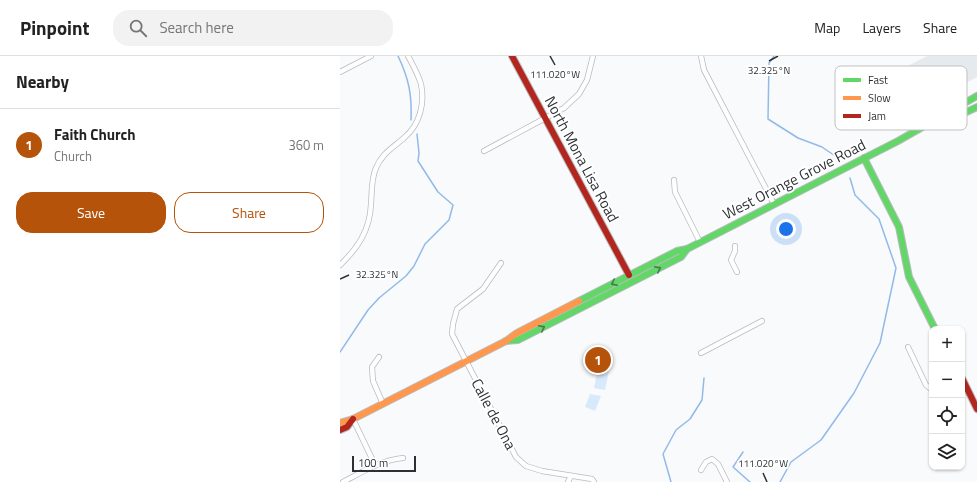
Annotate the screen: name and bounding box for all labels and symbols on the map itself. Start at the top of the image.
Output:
text: 32.325°N [748,63,790,78]
legend [835,66,967,130]
text: 111.020°W [530,67,580,82]
text: Fast [868,72,888,88]
text: Slow [868,90,891,106]
street label: North Mona Lisa Road [539,92,625,226]
text: Jam [868,108,886,124]
street label: West Orange Grove Road [718,133,870,225]
your location [776,219,796,239]
one-way arrow [653,266,661,274]
text: 32.325°N [356,267,398,282]
one-way arrow [610,278,618,285]
one-way arrow [537,325,545,333]
pin: 1 [585,345,611,375]
street label: Calle de Ona [466,374,523,454]
scale bar [352,454,416,473]
text: 111.020°W [738,456,788,471]

